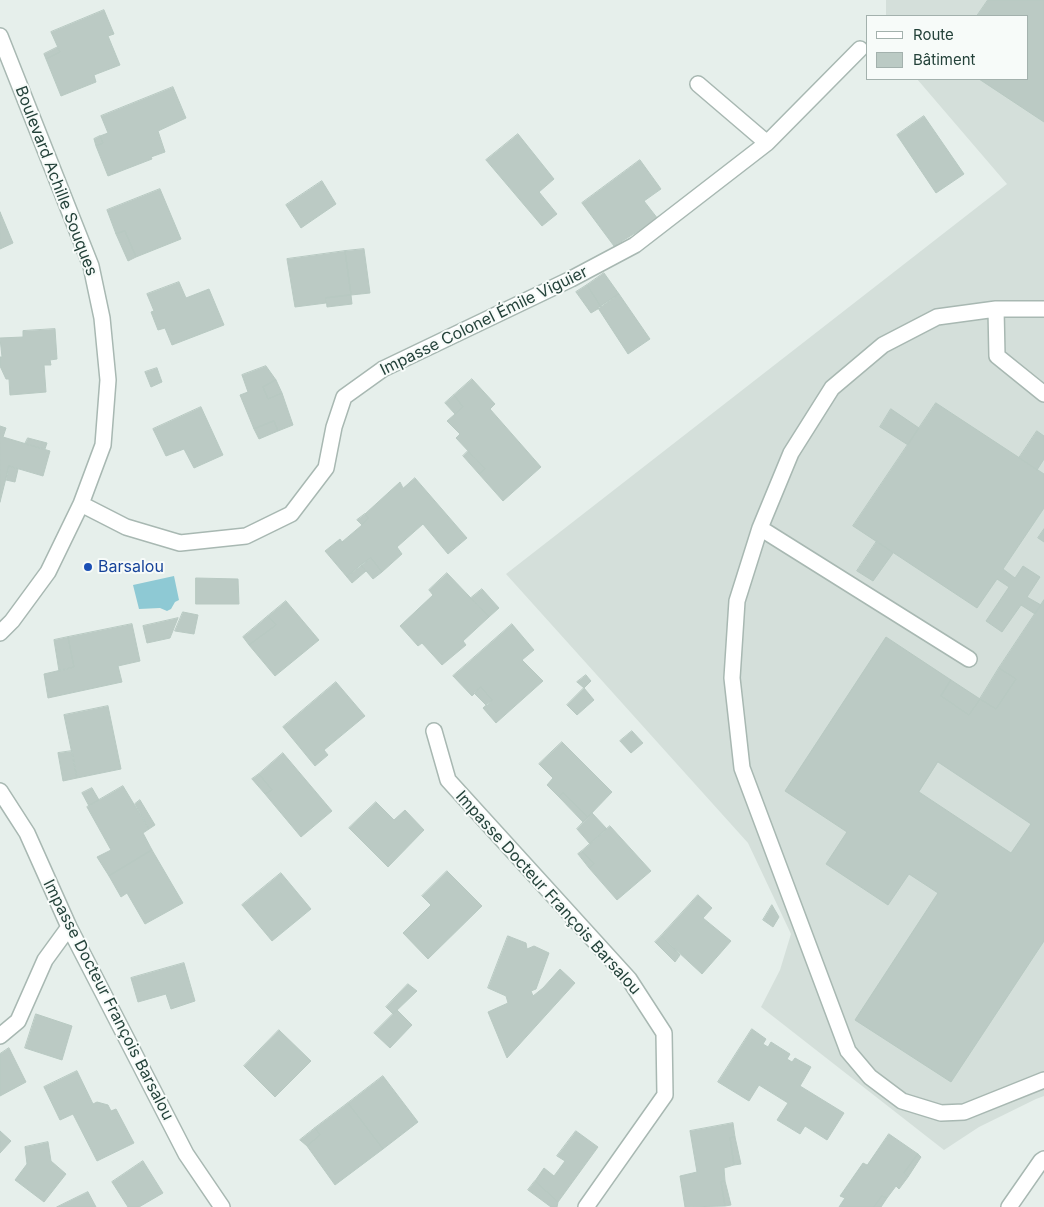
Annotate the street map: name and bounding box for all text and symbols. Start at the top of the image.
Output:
legend [866,15,1029,80]
text: Route [913,25,954,44]
text: Bâtiment [913,50,975,69]
street label: Boulevard Achille Souques [11,83,101,279]
street label: Impasse Colonel Émile Viguier [377,262,591,380]
place label: Barsalou [98,557,164,577]
marker: Barsalou [82,561,94,573]
street label: Impasse Docteur François Barsalou [451,787,645,999]
street label: Impasse Docteur François Barsalou [39,876,177,1124]

